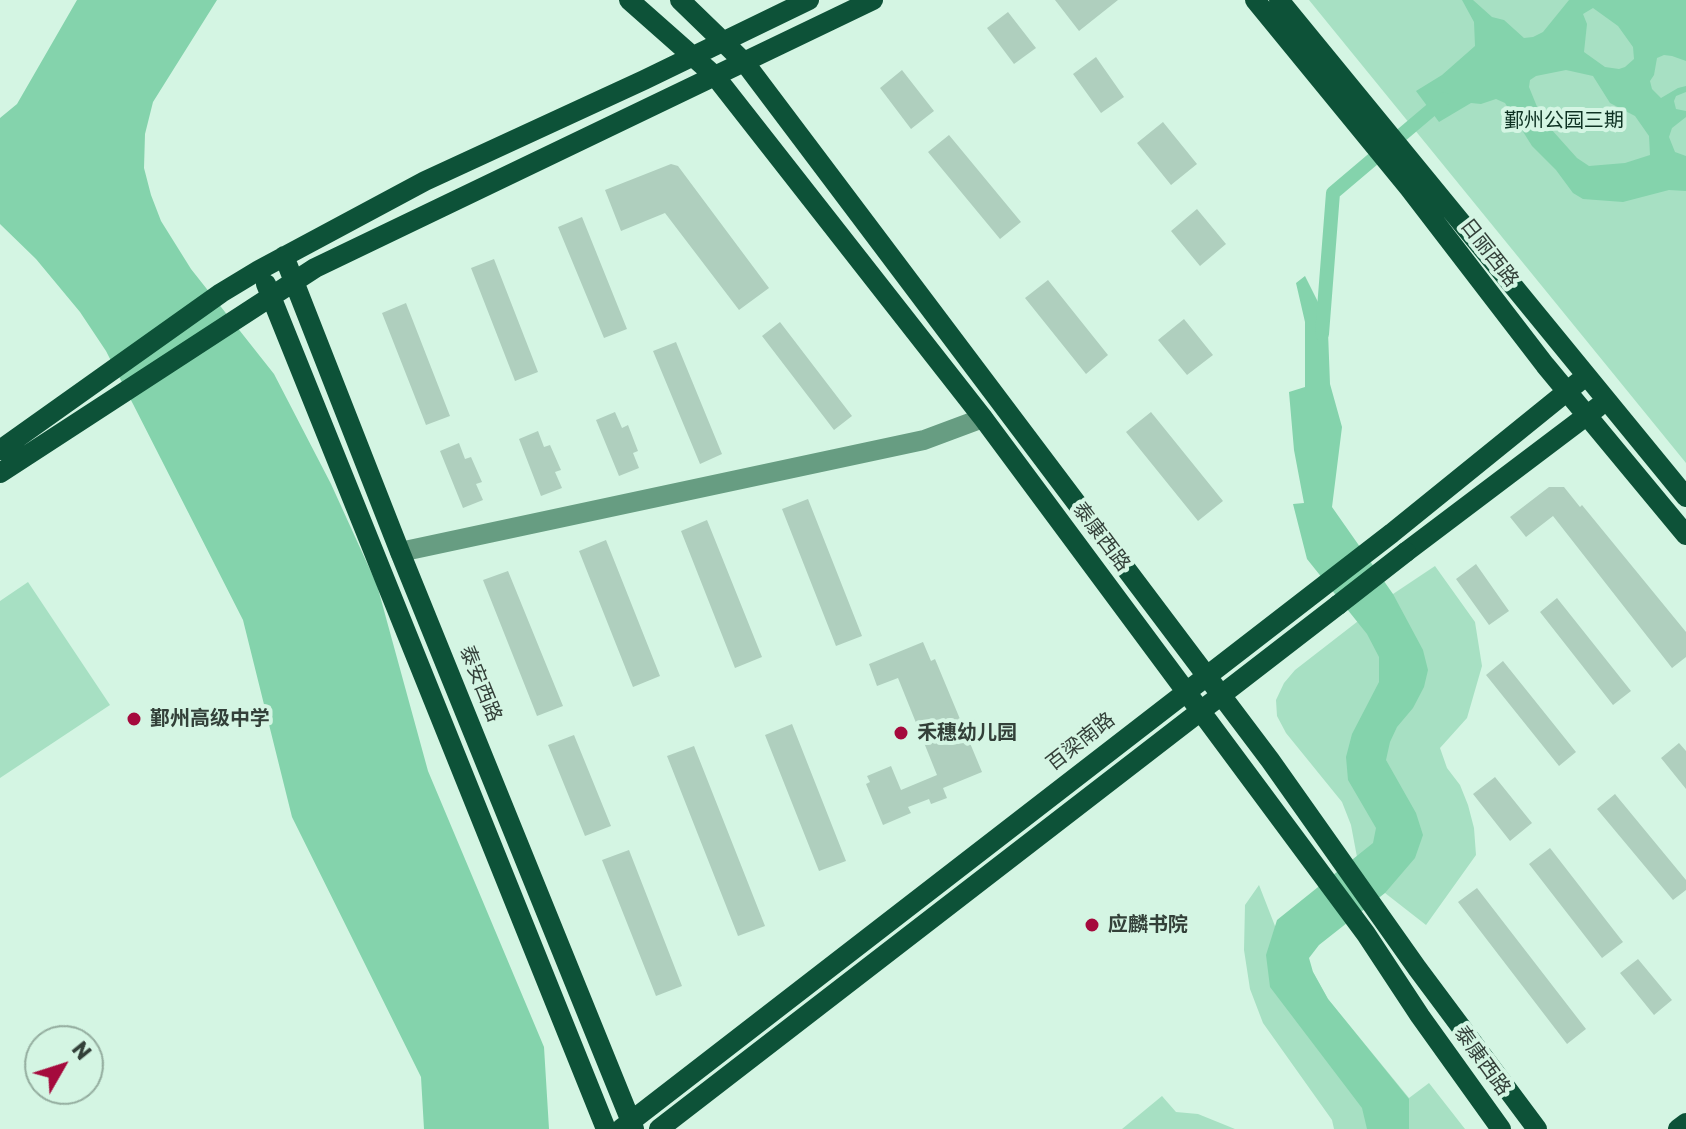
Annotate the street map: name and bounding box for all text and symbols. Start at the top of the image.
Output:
park label: 鄞州公园三期 [1504,109,1624,133]
street label: 日丽西路 [1455,214,1523,292]
street label: 泰康西路 [1067,498,1135,576]
street label: 泰安西路 [454,642,506,726]
place label: 鄞州高级中学 [150,707,270,731]
street label: 百梁南路 [1042,708,1120,776]
marker: 鄞州高级中学 [125,710,143,728]
place label: 禾穗幼儿园 [917,721,1017,745]
marker: 禾穗幼儿园 [892,724,910,742]
place label: 应麟书院 [1108,913,1188,937]
marker: 应麟书院 [1083,916,1101,934]
street label: 泰康西路 [1449,1022,1515,1100]
north arrow [24,1025,104,1105]
text: N [66,1036,97,1065]

